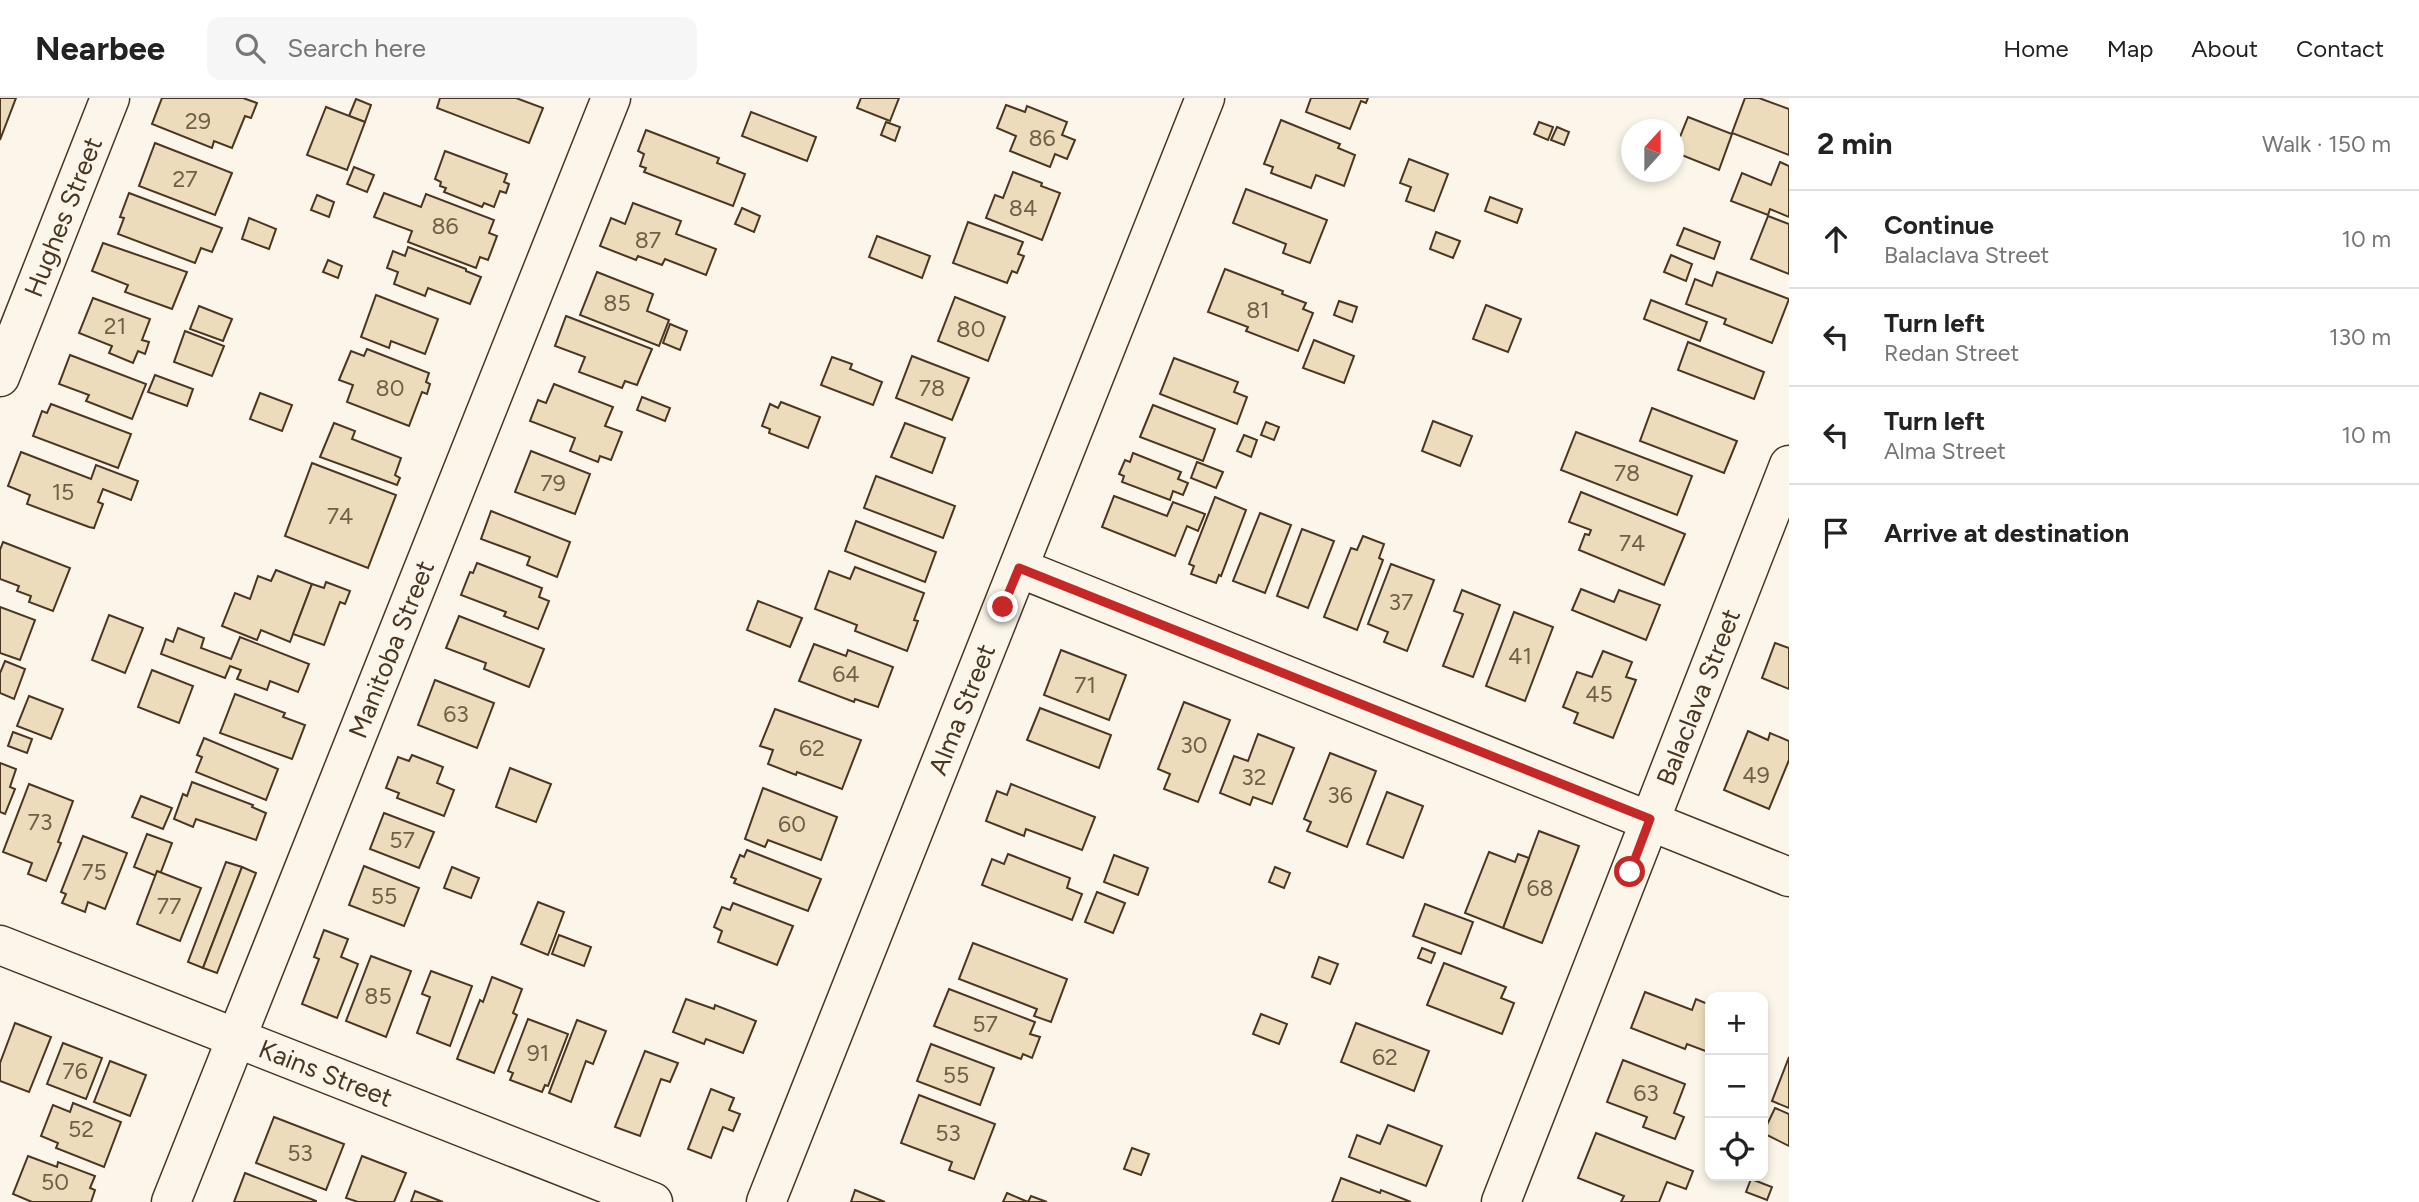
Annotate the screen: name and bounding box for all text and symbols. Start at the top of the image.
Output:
search box [207,17,697,80]
text: Nearbee [35,29,165,68]
icon: search [231,29,269,67]
text: Search here [287,32,426,64]
text: Home [2003,34,2069,63]
text: Map [2107,34,2153,63]
text: About [2191,34,2258,63]
text: Contact [2296,34,2384,63]
house number: 29 [185,107,211,135]
north arrow [1621,119,1684,182]
house number: 86 [1028,124,1056,152]
text: 2 min [1817,125,1893,162]
text: Walk · 150 m [2262,130,2391,158]
street label: Hughes Street [17,132,109,302]
house number: 27 [172,165,198,193]
house number: 84 [1009,194,1037,222]
text: Continue [1884,209,1994,241]
house number: 86 [431,212,459,240]
icon: ahead [1817,220,1855,258]
text: 10 m [2342,225,2391,253]
house number: 87 [635,226,661,254]
text: Balaclava Street [1884,241,2049,269]
house number: 85 [603,289,631,317]
house number: 81 [1246,296,1270,324]
text: Turn left [1884,307,1985,339]
house number: 21 [104,312,126,340]
house number: 80 [957,315,985,343]
icon: left [1817,318,1855,356]
text: 130 m [2329,323,2391,351]
text: Redan Street [1884,339,2019,367]
house number: 80 [376,374,404,402]
house number: 78 [919,374,945,402]
text: Turn left [1884,405,1985,437]
icon: left [1817,416,1855,454]
text: 10 m [2342,421,2391,449]
text: Alma Street [1884,437,2006,465]
house number: 78 [1614,459,1640,487]
house number: 79 [540,469,566,497]
house number: 15 [52,478,74,506]
house number: 74 [327,502,353,530]
icon: arrive [1817,514,1855,552]
text: Arrive at destination [1884,517,2129,549]
house number: 74 [1619,529,1645,557]
street label: Manitoba Street [342,556,441,743]
house number: 37 [1389,588,1413,616]
route end [987,591,1018,622]
street label: Balaclava Street [1649,604,1747,790]
street label: Alma Street [921,639,1002,780]
house number: 41 [1508,642,1532,670]
house number: 64 [832,660,860,688]
house number: 71 [1074,671,1096,699]
house number: 45 [1585,680,1613,708]
house number: 63 [443,700,469,728]
house number: 30 [1180,731,1208,759]
house number: 62 [799,734,825,762]
house number: 49 [1742,761,1770,789]
house number: 32 [1241,763,1267,791]
house number: 36 [1327,781,1353,809]
house number: 73 [28,808,52,836]
house number: 60 [778,810,806,838]
house number: 57 [389,826,415,854]
route start [1614,856,1645,887]
house number: 75 [81,858,107,886]
house number: 68 [1526,874,1554,902]
house number: 55 [371,882,397,910]
house number: 77 [157,892,181,920]
house number: 85 [364,982,392,1010]
map controls [1705,992,1768,1181]
button: + [1705,992,1768,1055]
house number: 57 [972,1010,998,1038]
street label: Kains Street [254,1032,397,1114]
house number: 91 [527,1039,549,1067]
house number: 62 [1372,1043,1398,1071]
button: − [1705,1055,1768,1118]
house number: 76 [62,1057,88,1085]
house number: 55 [943,1061,969,1089]
house number: 63 [1633,1079,1659,1107]
house number: 52 [68,1115,94,1143]
button: locate [1705,1118,1768,1181]
house number: 53 [935,1119,961,1147]
house number: 53 [287,1139,313,1167]
house number: 50 [41,1168,69,1196]

